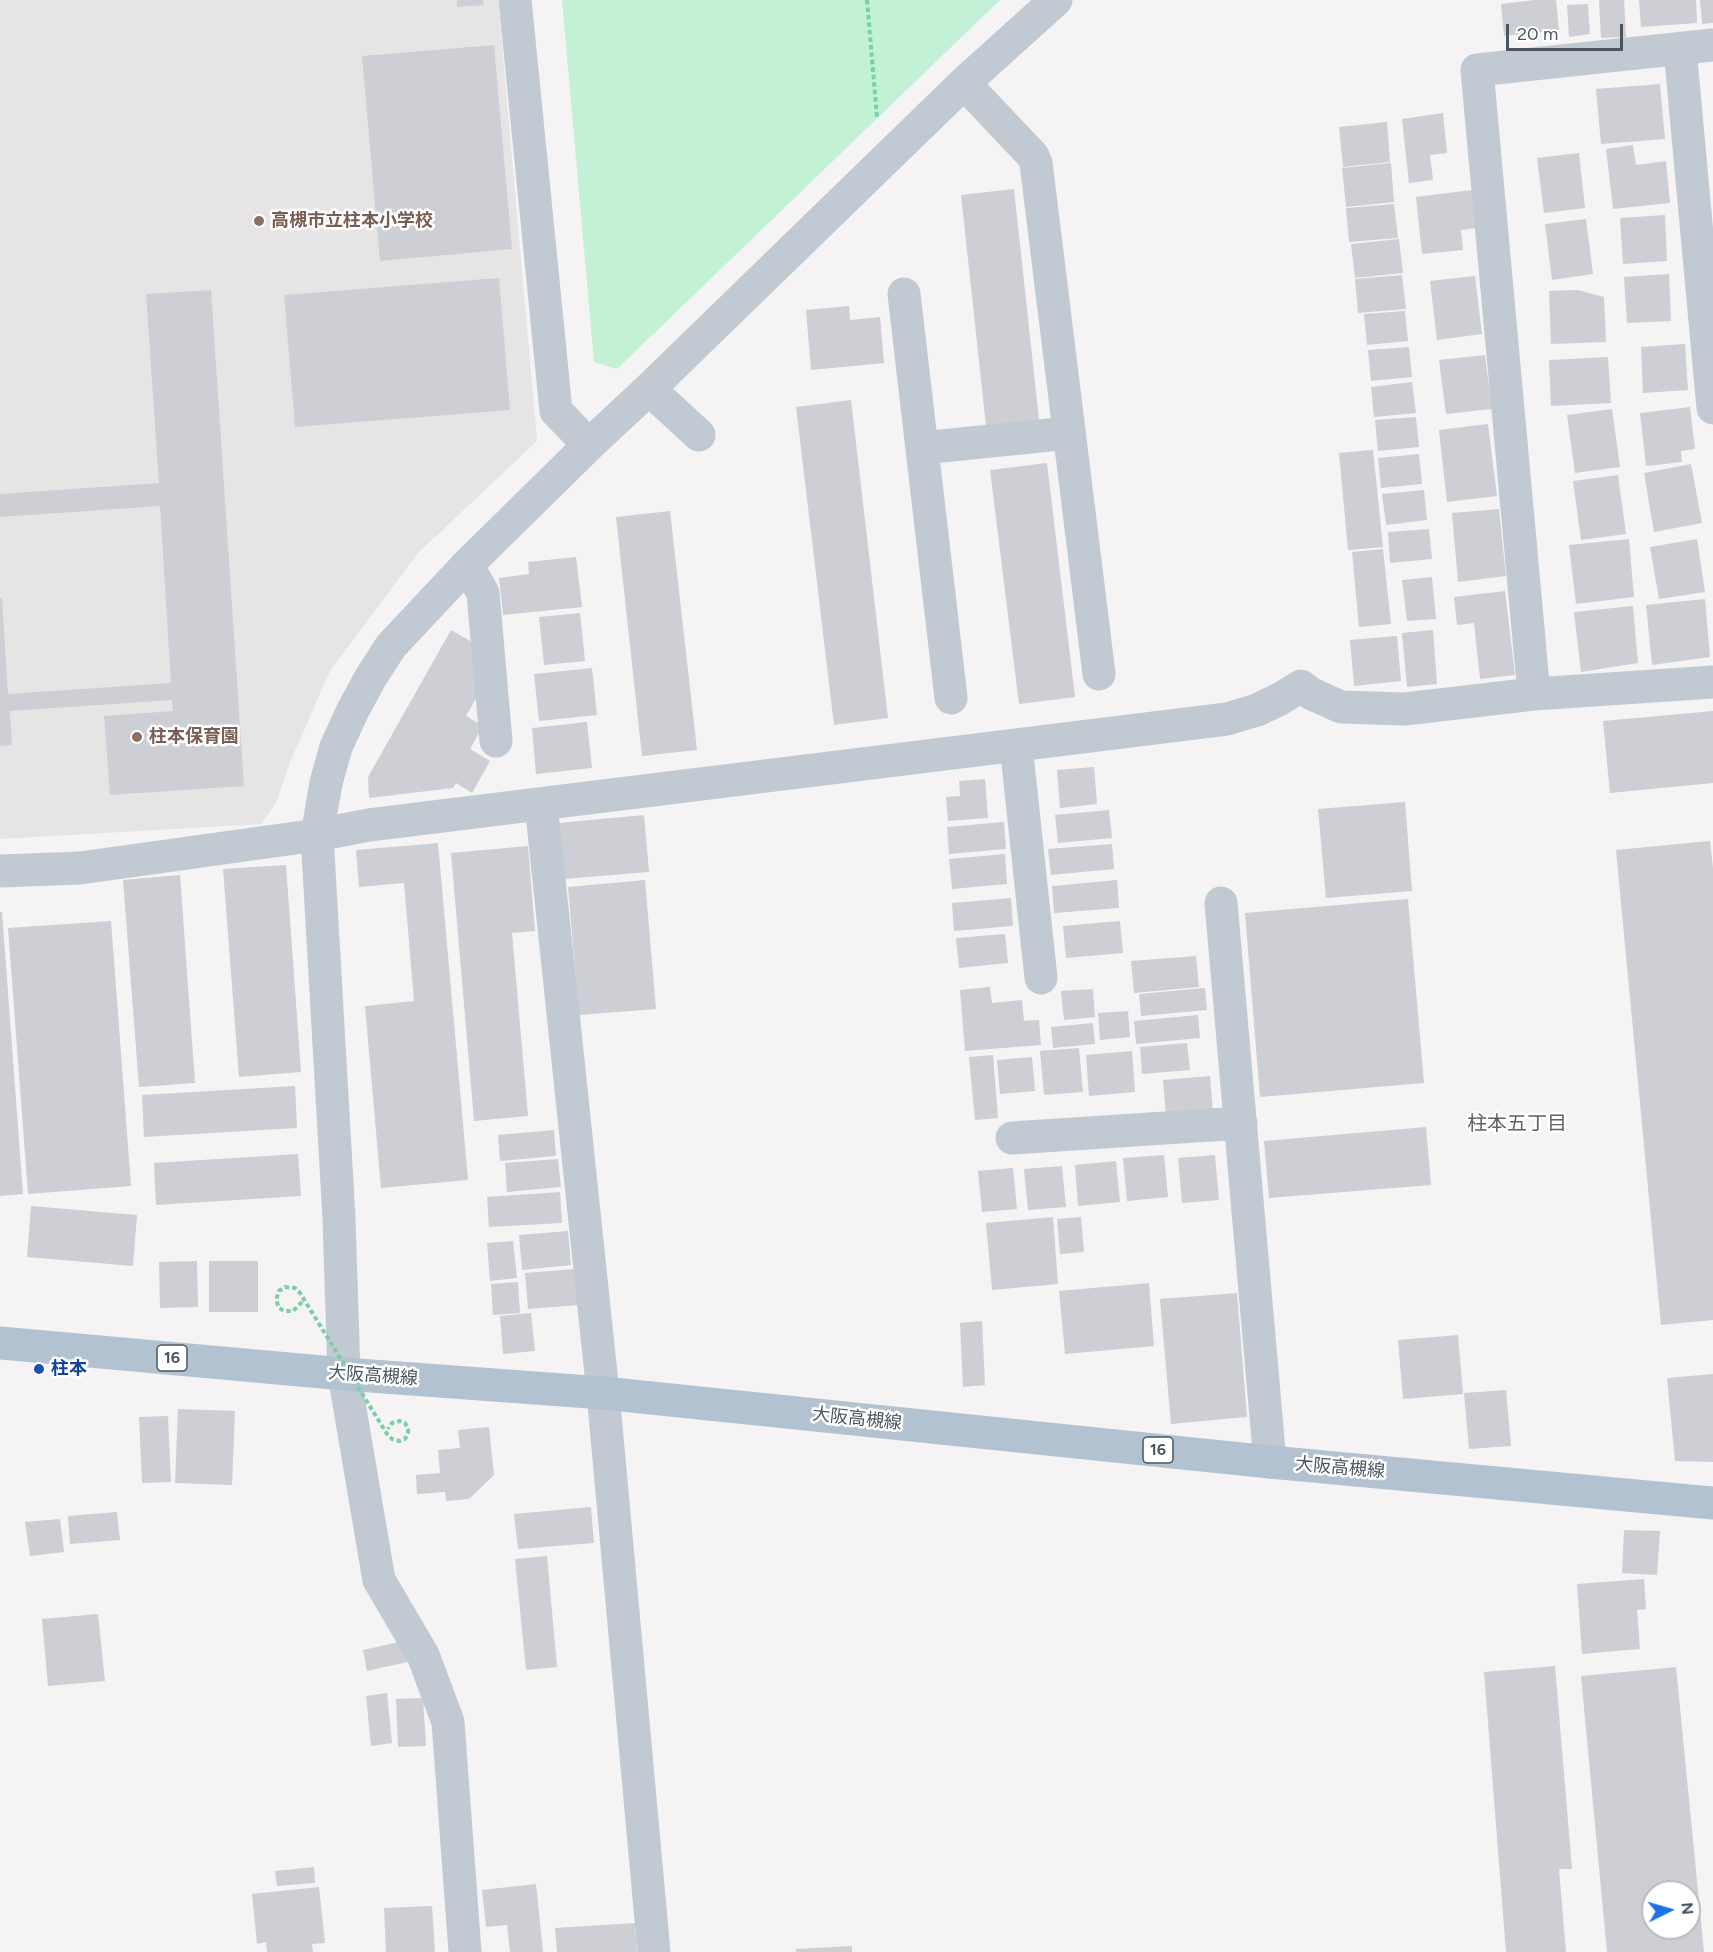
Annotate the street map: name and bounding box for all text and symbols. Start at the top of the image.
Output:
scale bar [1509,12,1626,50]
text: 20 m [1517,23,1558,45]
place label: 高槻市立柱本小学校 [271,210,433,232]
marker: 高槻市立柱本小学校 [252,214,266,228]
place label: 柱本保育園 [149,726,239,748]
marker: 柱本保育園 [130,730,144,744]
district label: 柱本五丁目 [1467,1112,1567,1136]
road number: 16 [157,1345,187,1371]
place label: 柱本 [51,1358,87,1380]
marker: 柱本 [32,1362,46,1376]
street label: 大阪高槻線 [327,1362,419,1390]
street label: 大阪高槻線 [811,1404,903,1434]
road number: 16 [1143,1437,1173,1463]
street label: 大阪高槻線 [1294,1453,1386,1483]
north arrow [1641,1880,1701,1940]
text: N [1677,1902,1697,1916]

